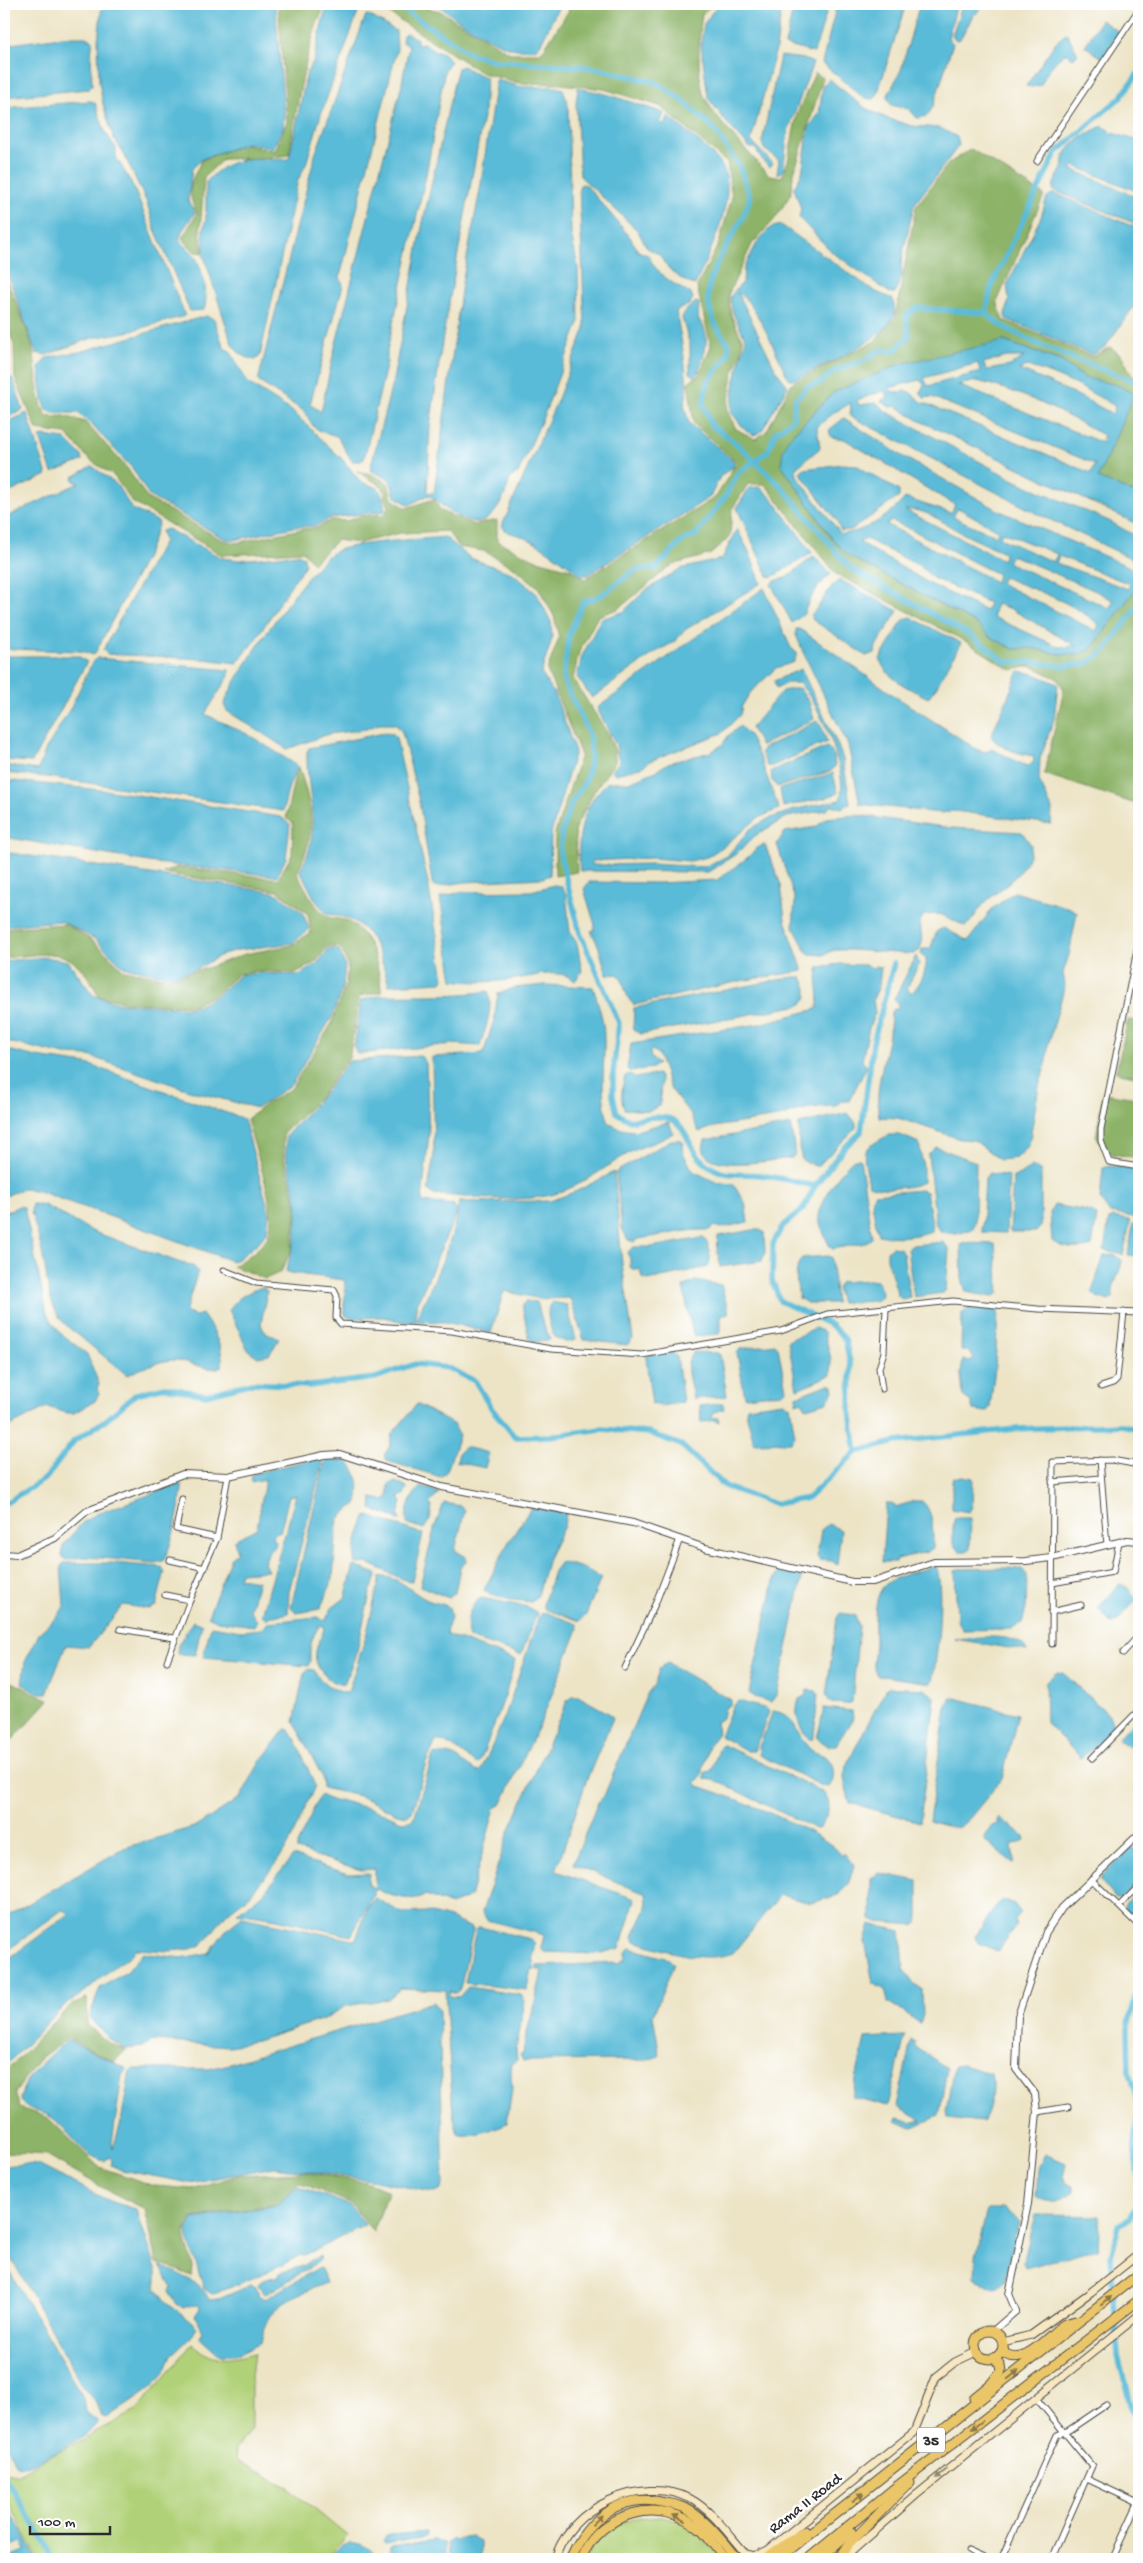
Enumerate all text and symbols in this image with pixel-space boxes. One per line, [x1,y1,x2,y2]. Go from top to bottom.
one-way arrow [1099,2296,1112,2307]
one-way arrow [1007,2369,1020,2380]
one-way arrow [971,2420,984,2431]
road number: 35 [917,2428,945,2452]
street label: Rama II Road [766,2469,848,2539]
one-way arrow [935,2469,948,2480]
one-way arrow [851,2491,864,2502]
scale bar [30,2503,110,2535]
text: 100 m [37,2514,76,2532]
one-way arrow [591,2514,603,2526]
one-way arrow [672,2514,686,2522]

